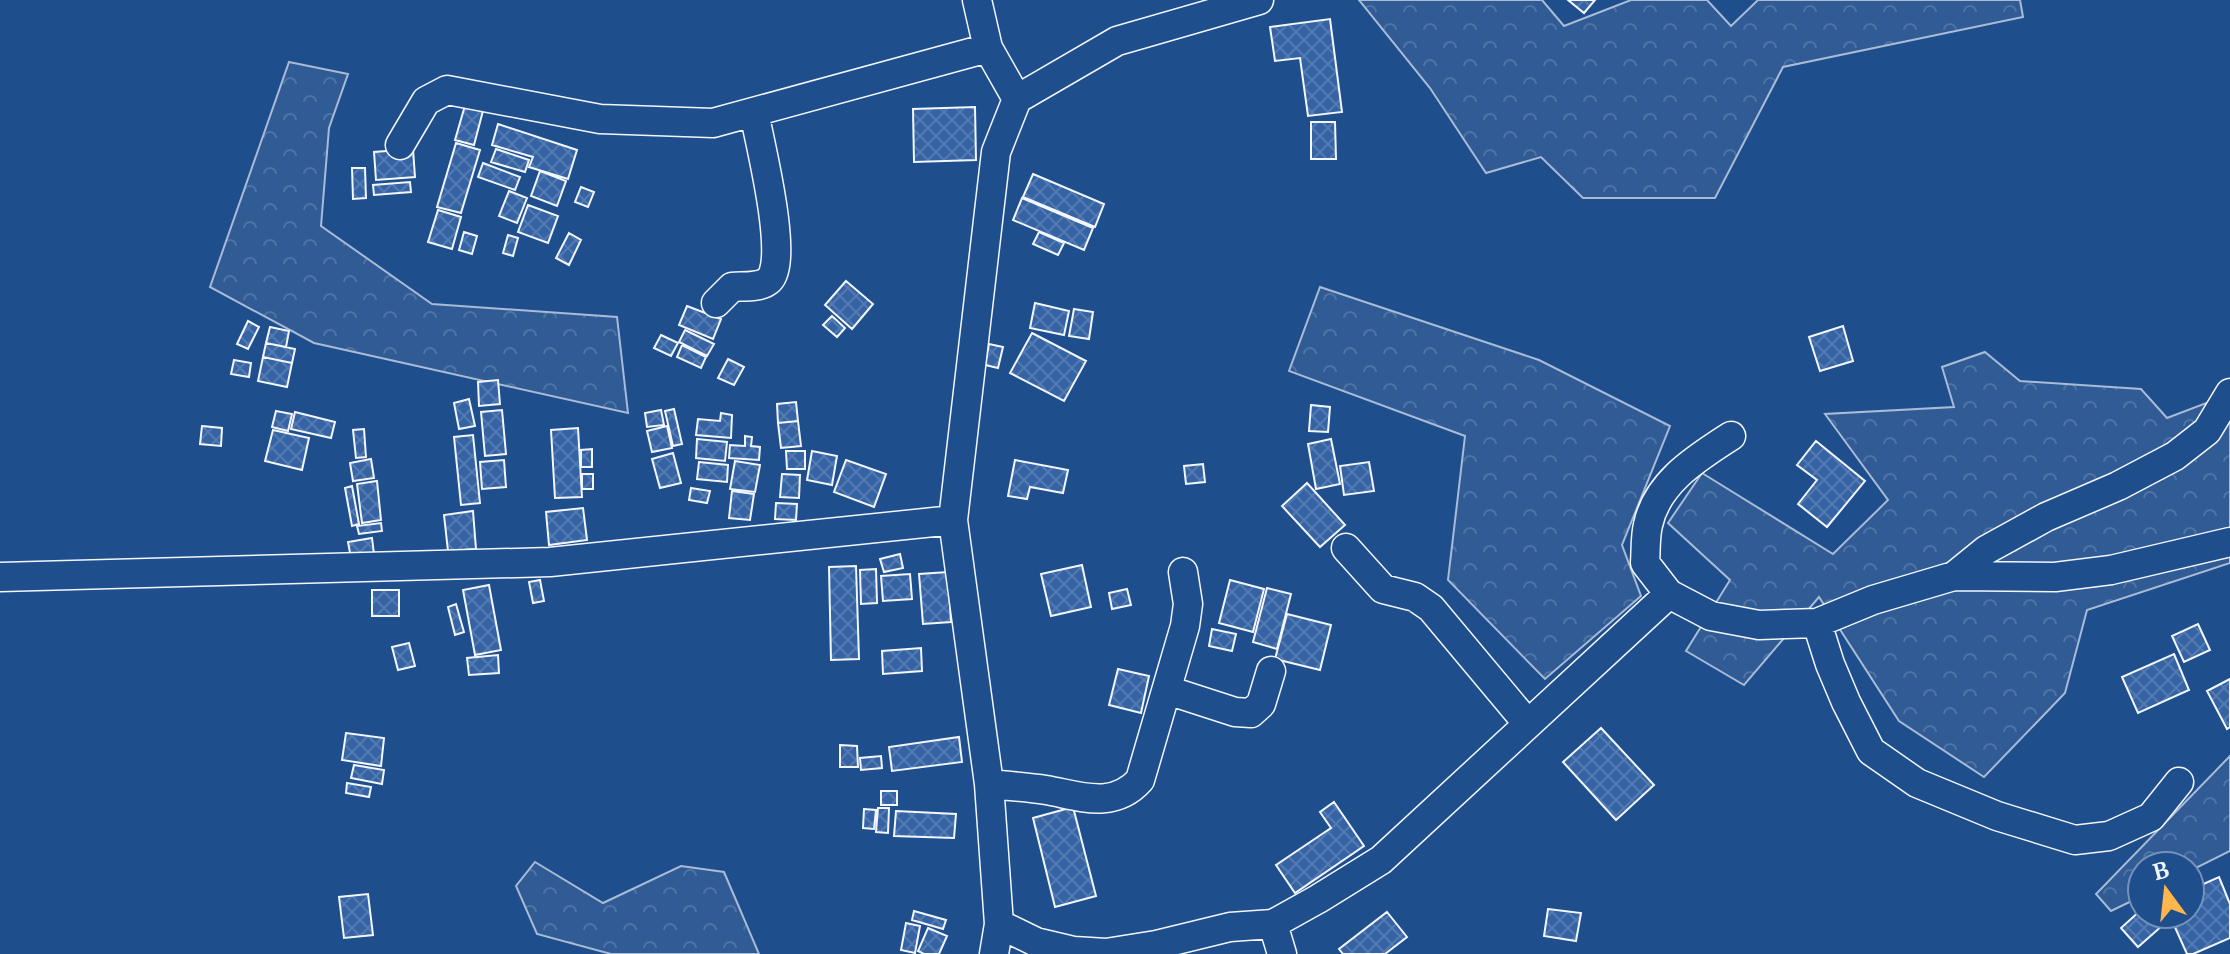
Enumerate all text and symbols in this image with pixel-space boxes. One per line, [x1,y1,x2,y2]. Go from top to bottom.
north arrow [2126,850,2206,930]
text: B [2150,855,2172,886]

